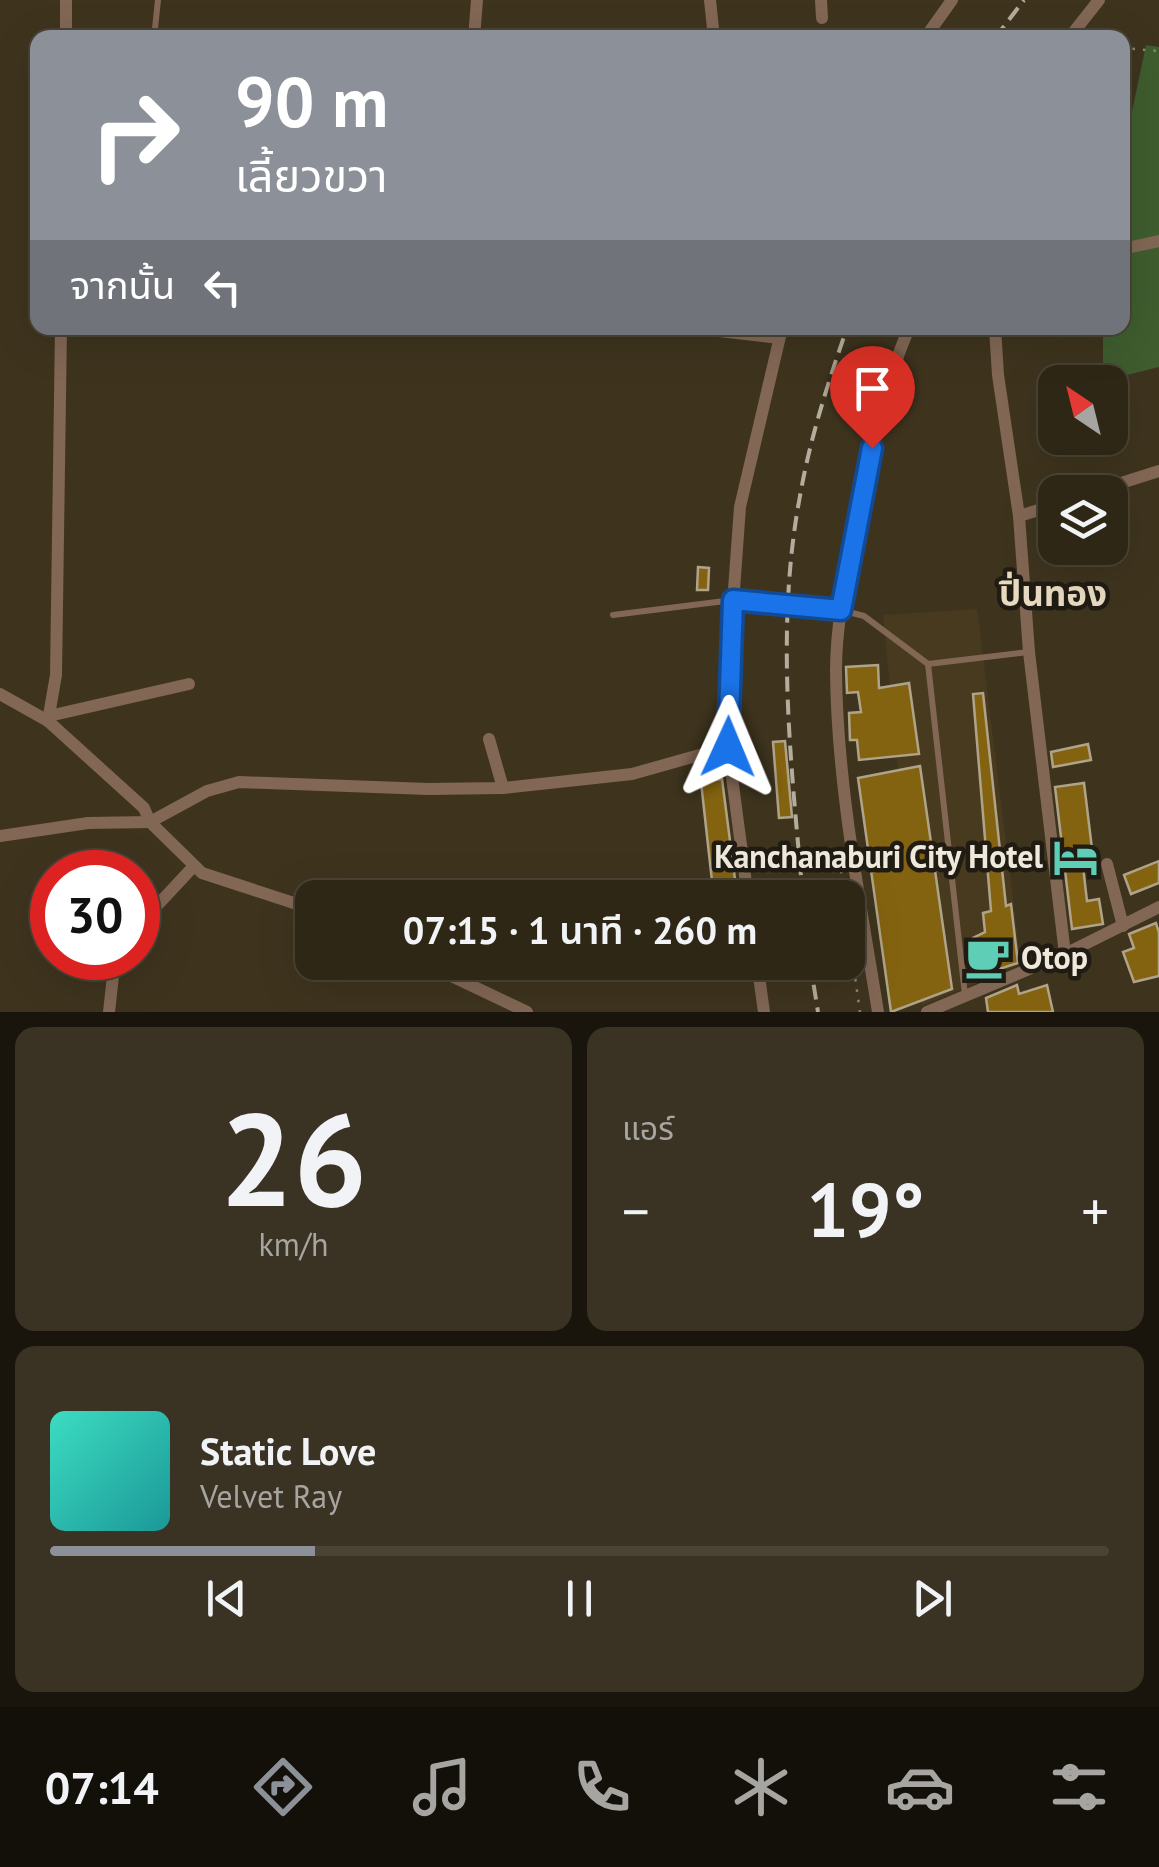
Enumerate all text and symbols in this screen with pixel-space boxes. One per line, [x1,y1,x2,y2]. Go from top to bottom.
text: 90 m [235,56,388,146]
icon: right [70,70,200,200]
text: เลี้ยวขวา [235,146,387,204]
text: จากนั้น [70,260,175,309]
icon: left [195,260,250,315]
pin [830,346,915,449]
icon: arrive [845,361,900,416]
north arrow [1038,365,1128,455]
map controls [1038,365,1128,565]
button: layers [1038,475,1128,565]
district label: ปิ่นทอง [998,570,1107,616]
position arrow [676,695,780,799]
hotel icon: Kanchanaburi City Hotel [1052,833,1100,881]
place label: Kanchanaburi City Hotel [714,835,1044,877]
speed limit sign: 30 [30,850,160,980]
text: 07:15 · 1 นาที · 260 m [403,905,757,954]
cafe icon: Otop [964,934,1012,982]
place label: Otop [1021,936,1088,978]
text: 26 [220,1074,367,1242]
text: แอร์ [622,1107,674,1149]
text: 19° [807,1161,924,1258]
text: − [622,1175,650,1246]
text: + [1081,1175,1109,1246]
text: km/h [258,1223,329,1265]
text: Static Love [200,1426,376,1475]
text: Velvet Ray [200,1475,342,1517]
icon: previous [199,1571,254,1626]
icon: pause [552,1571,607,1626]
icon: next [905,1571,960,1626]
icon: directions [248,1752,318,1822]
icon: music [407,1752,477,1822]
icon: phone [567,1752,637,1822]
icon: climate [726,1752,796,1822]
icon: car [885,1752,955,1822]
icon: filters [1044,1752,1114,1822]
text: 07:14 [45,1758,159,1816]

